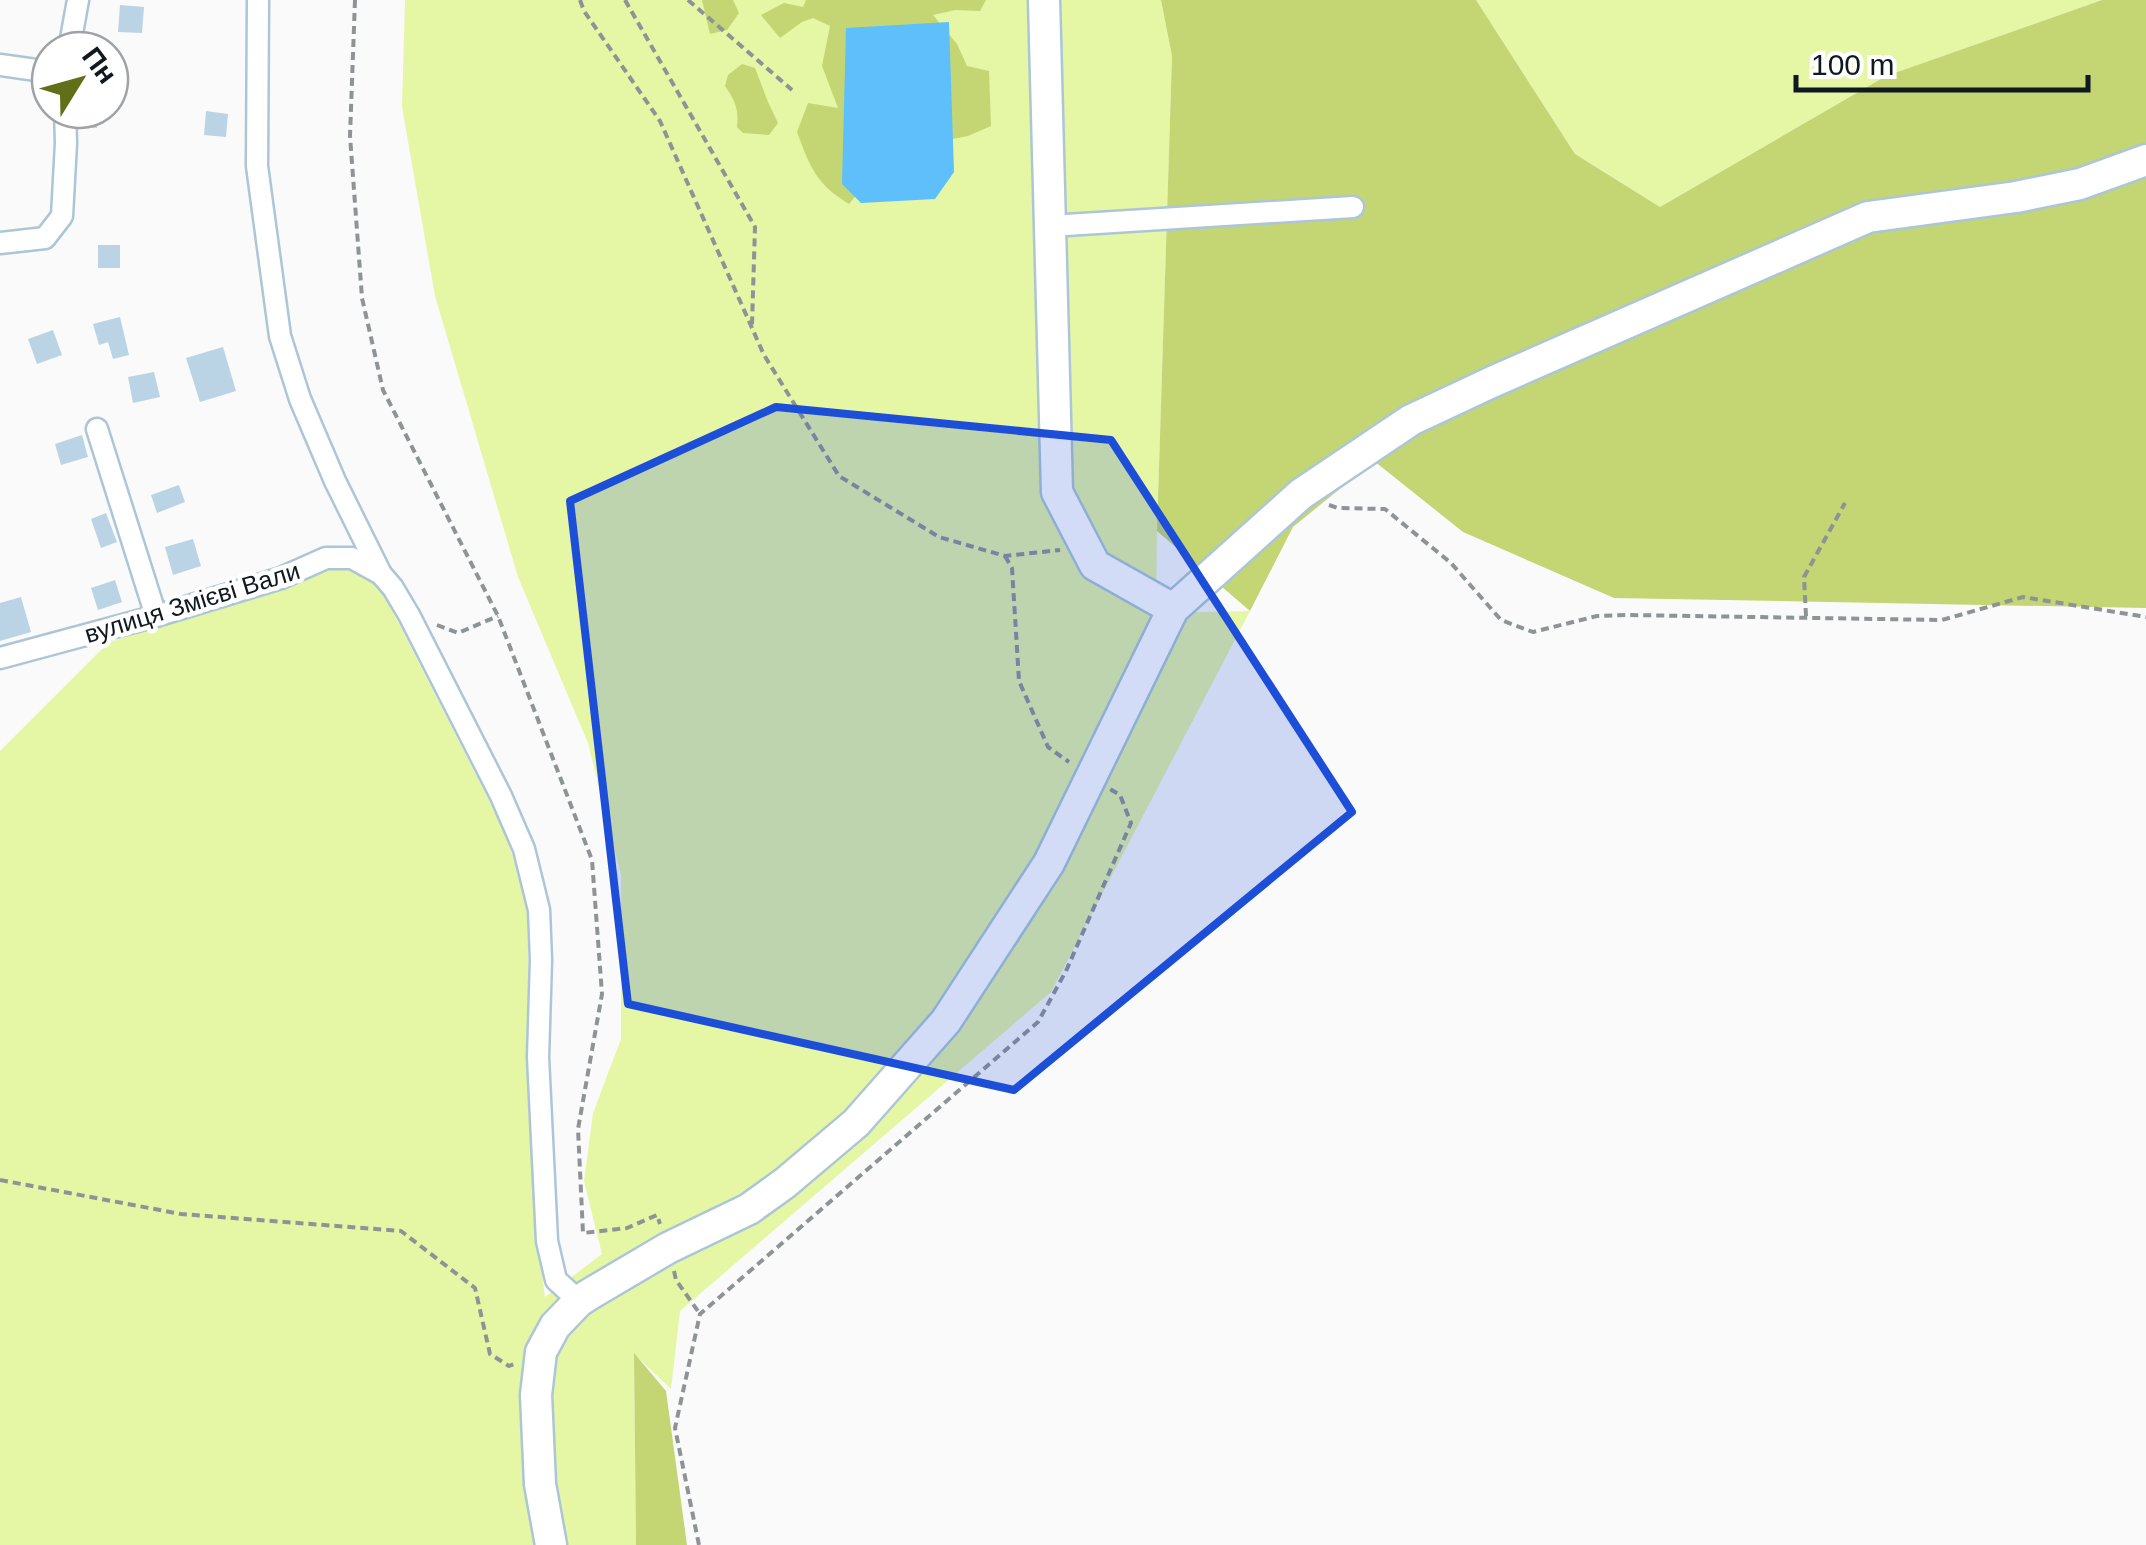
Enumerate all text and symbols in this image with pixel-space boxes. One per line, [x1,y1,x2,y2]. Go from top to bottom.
north arrow [30,30,130,130]
scale bar [1796,30,2088,92]
text: Пн [76,41,123,89]
text: 100 m [1811,48,1894,81]
street label: вулиця Змієві Вали [81,556,303,648]

